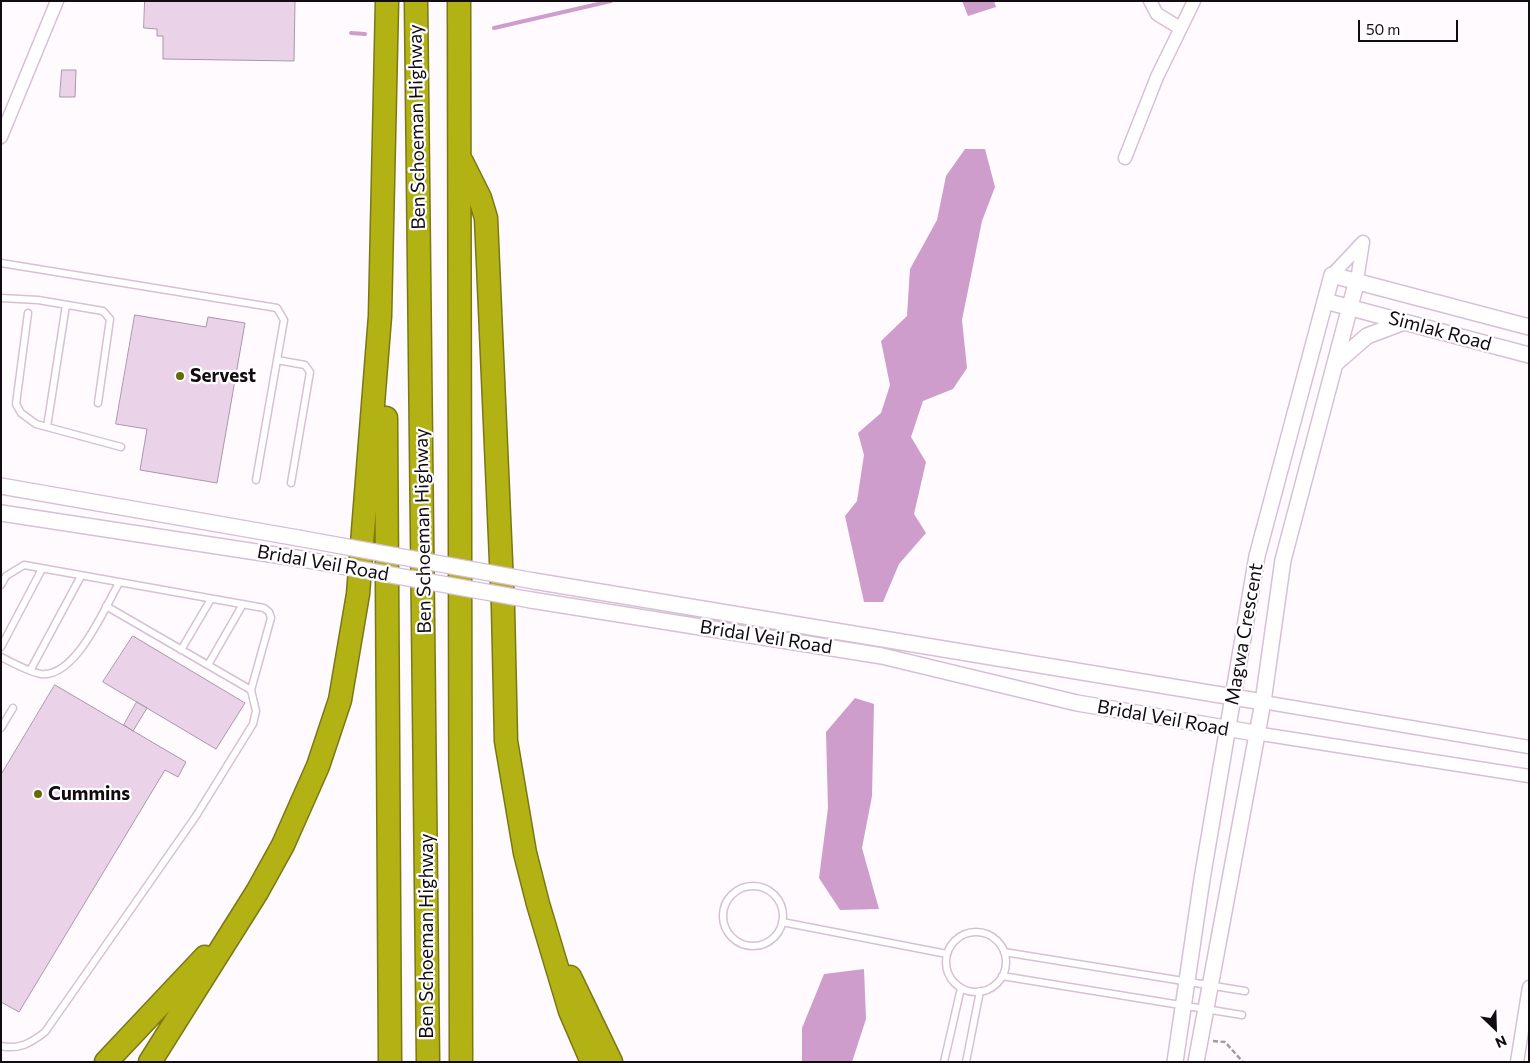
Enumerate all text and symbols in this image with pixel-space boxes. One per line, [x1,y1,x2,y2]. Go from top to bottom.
scale bar [1360,10,1460,42]
text: 50 m [1366,20,1400,38]
street label: Ben Schoeman Highway [404,24,430,230]
street label: Simlak Road [1386,306,1494,356]
place label: Servest [190,365,256,387]
marker: Servest [174,370,186,382]
street label: Ben Schoeman Highway [410,428,436,634]
street label: Bridal Veil Road [255,540,391,586]
street label: Magwa Crescent [1220,561,1268,707]
street label: Bridal Veil Road [698,615,834,659]
street label: Bridal Veil Road [1095,695,1231,741]
place label: Cummins [48,783,130,805]
marker: Cummins [32,788,44,800]
street label: Ben Schoeman Highway [416,833,438,1039]
north arrow [1470,1003,1520,1053]
text: N [1493,1032,1510,1052]

